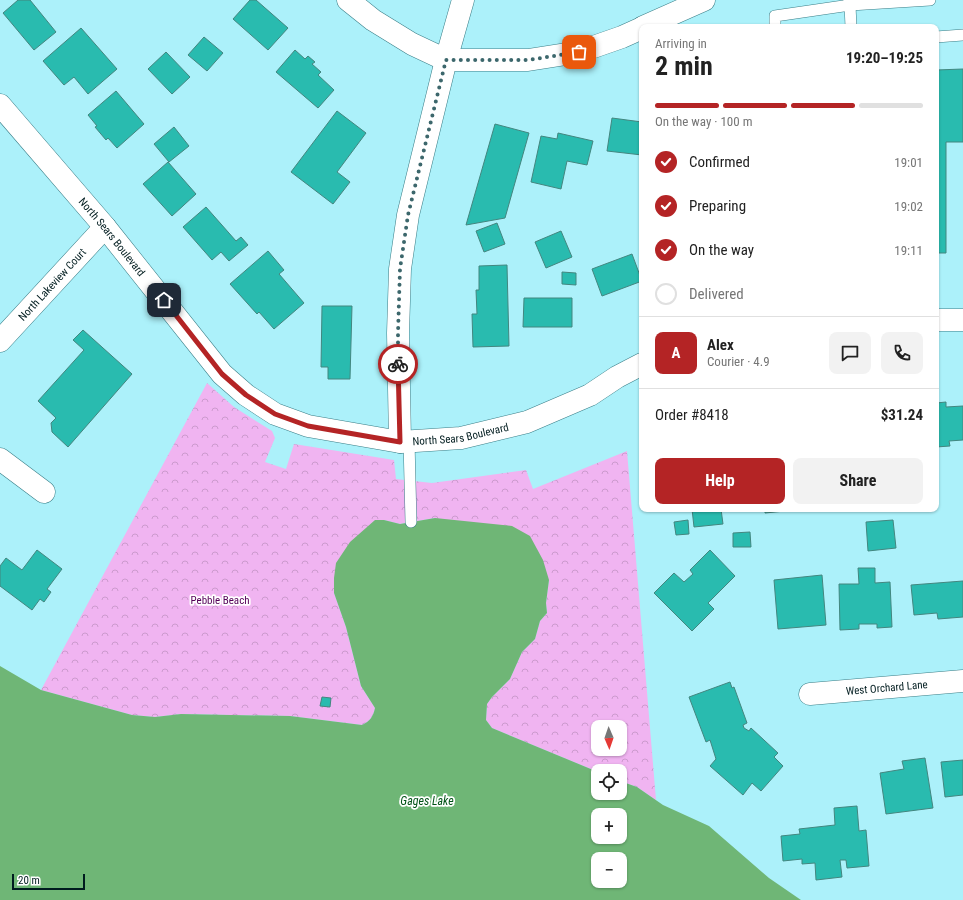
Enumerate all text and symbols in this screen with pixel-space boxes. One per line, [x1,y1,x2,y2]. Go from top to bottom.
pin [562,35,596,69]
text: Arriving in [655,36,707,51]
icon: bag [568,41,590,63]
text: 19:20–19:25 [846,49,923,67]
text: 2 min [655,51,713,81]
text: On the way · 100 m [655,114,752,129]
icon: check [655,151,677,173]
text: Confirmed [689,153,750,171]
text: 19:01 [894,155,923,170]
street label: North Sears Boulevard [76,195,147,279]
icon: check [655,195,677,217]
text: Preparing [689,197,746,215]
text: 19:02 [894,199,923,214]
icon: check [655,239,677,261]
text: On the way [689,241,754,259]
text: 19:11 [894,243,923,258]
street label: North Lakeview Court [16,246,89,324]
pin [147,283,181,317]
text: Delivered [689,285,744,303]
icon: home [153,289,175,311]
button: chat [829,332,871,374]
button: phone [881,332,923,374]
text: Alex [707,336,734,354]
courier [378,344,418,384]
text: A [672,344,680,362]
icon: bike [387,353,409,375]
text: Courier · 4.9 [707,354,770,369]
text: Order #8418 [655,406,729,424]
text: $31.24 [881,406,923,424]
street label: North Sears Boulevard [412,421,510,448]
button: Help [655,458,785,504]
button: Share [793,458,923,504]
park label: Pebble Beach [190,594,250,607]
street label: West Orchard Lane [845,678,928,698]
north arrow [591,720,627,756]
map controls [591,720,627,888]
button: locate [591,764,627,800]
water label: Gages Lake [400,794,454,808]
button: + [591,808,627,844]
button: − [591,852,627,888]
scale bar [12,872,85,891]
text: 20 m [18,874,40,887]

